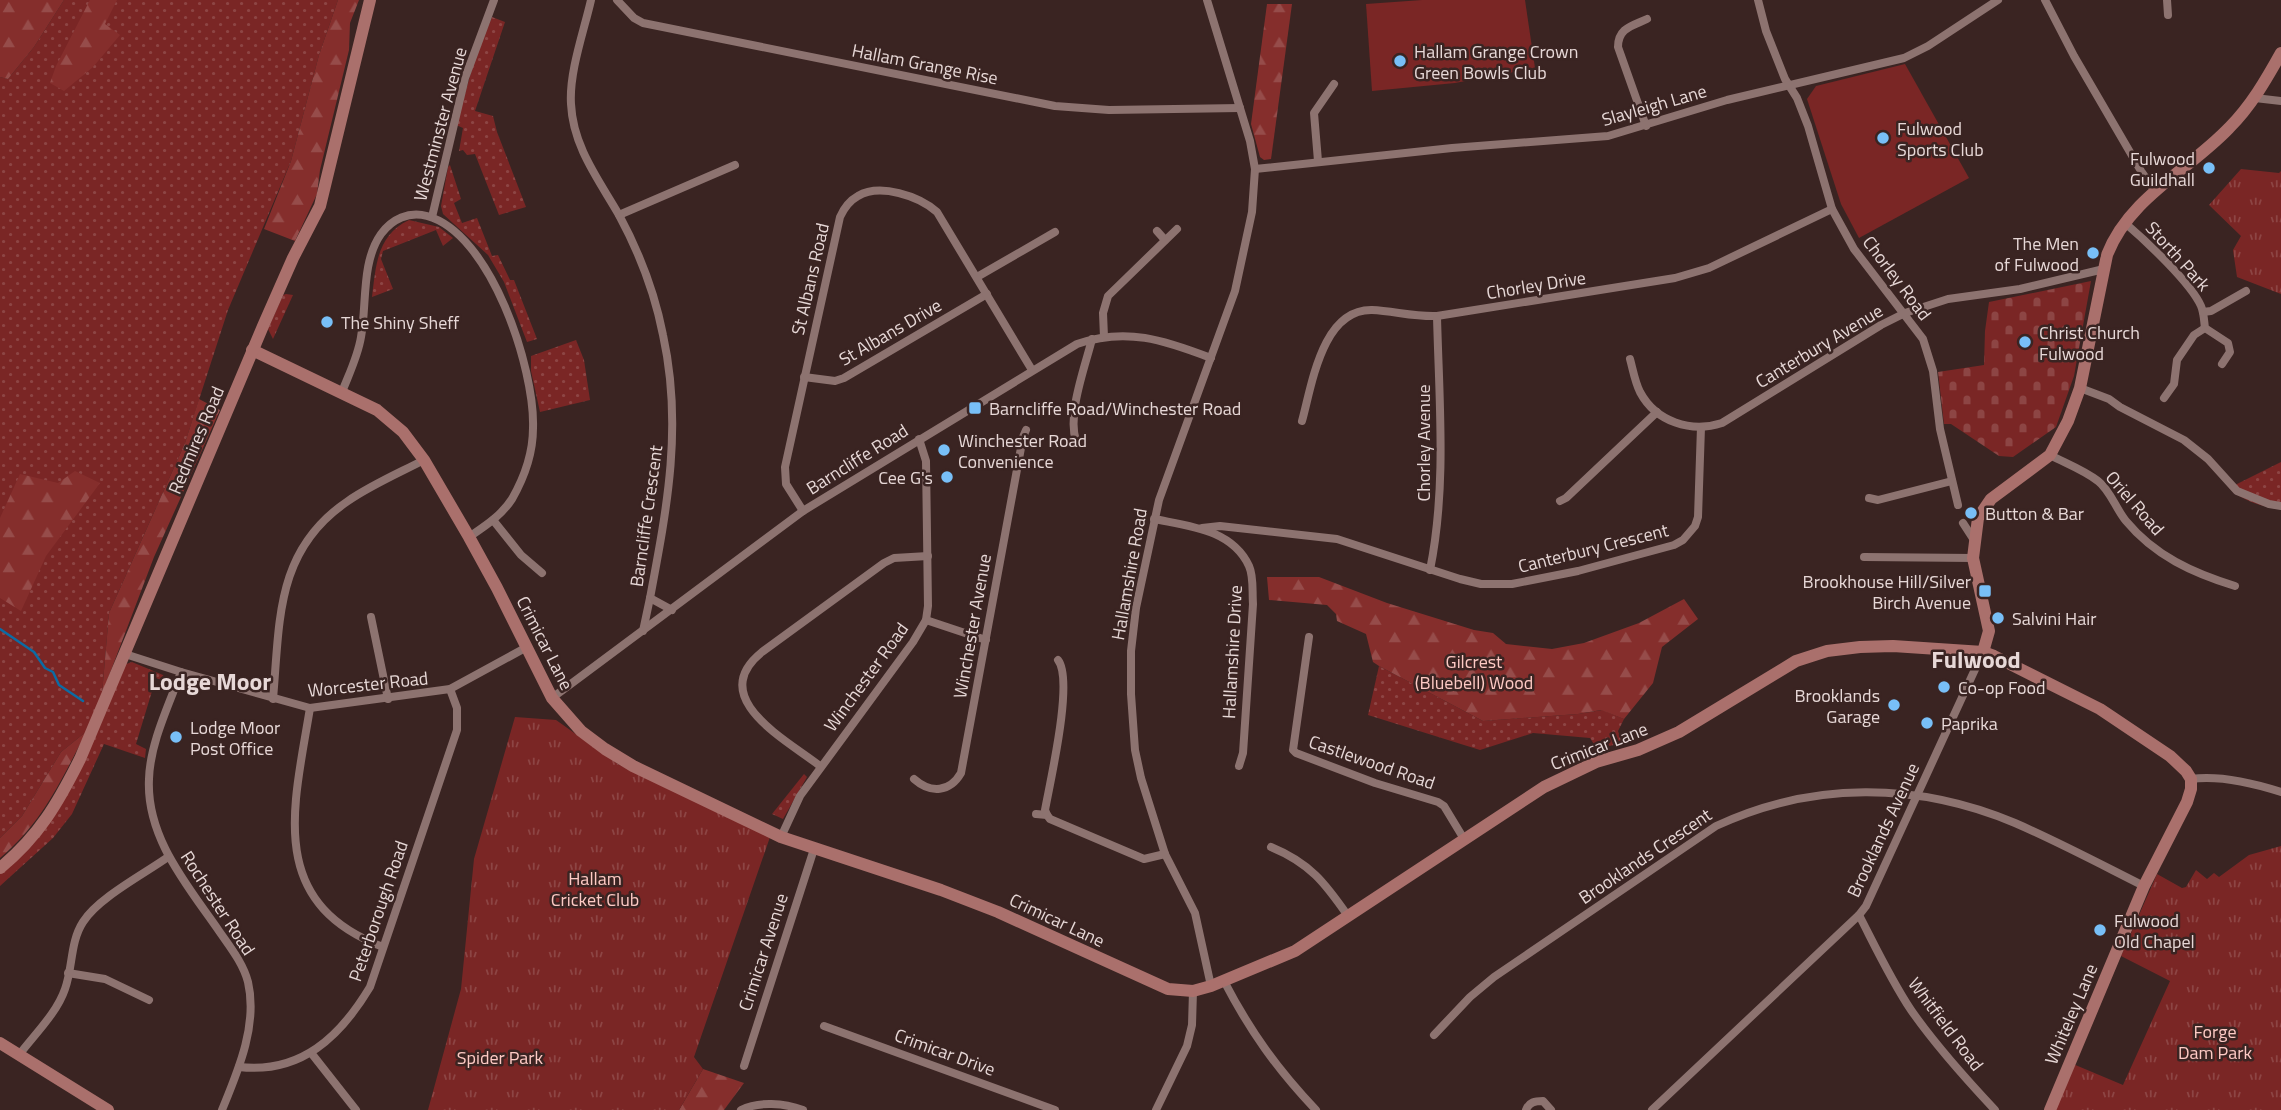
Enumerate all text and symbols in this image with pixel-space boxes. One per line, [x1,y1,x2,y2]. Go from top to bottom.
street label: Hallam Grange Rise [850,37,1000,91]
place label: Hallam Grange Crown Green Bowls Club [1414,38,1578,86]
street label: Westminster Avenue [406,44,474,204]
marker: Hallam Grange Crown Green Bowls Club [1392,53,1408,69]
street label: Slayleigh Lane [1598,77,1710,133]
place label: Fulwood Sports Club [1897,115,1984,163]
marker: Fulwood Sports Club [1875,130,1891,146]
place label: Fulwood Guildhall [2130,145,2195,193]
marker: Fulwood Guildhall [2201,160,2217,176]
street label: Storth Park [2139,215,2217,297]
street label: St Albans Road [784,220,836,338]
street label: Chorley Road [1856,230,1938,326]
place label: The Men of Fulwood [1995,230,2079,278]
marker: The Men of Fulwood [2085,245,2101,261]
street label: Chorley Drive [1484,264,1588,306]
street label: St Albans Drive [834,292,946,372]
street label: Canterbury Avenue [1750,297,1888,395]
place label: The Shiny Sheff [341,309,459,336]
marker: The Shiny Sheff [319,314,335,330]
place label: Christ Church Fulwood [2039,319,2140,367]
marker: Christ Church Fulwood [2017,334,2033,350]
street label: Redmires Road [161,382,231,498]
street label: Chorley Avenue [1410,384,1437,502]
place label: Barncliffe Road/Winchester Road [989,395,1241,422]
marker: Barncliffe Road/Winchester Road [967,400,983,416]
street label: Barncliffe Road [801,417,913,501]
place label: Winchester Road Convenience [958,427,1087,475]
marker: Winchester Road Convenience [936,442,952,458]
street label: Barncliffe Crescent [623,443,669,589]
place label: Cee G's [878,464,933,491]
street label: Oriel Road [2099,465,2171,541]
marker: Cee G's [939,469,955,485]
place label: Button & Bar [1985,500,2084,527]
marker: Button & Bar [1963,505,1979,521]
street label: Hallamshire Road [1104,506,1154,642]
street label: Canterbury Crescent [1515,516,1672,580]
street label: Winchester Avenue [946,552,998,700]
place label: Brookhouse Hill/Silver Birch Avenue [1803,568,1971,616]
marker: Brookhouse Hill/Silver Birch Avenue [1977,583,1993,599]
street label: Hallamshire Drive [1215,584,1249,720]
street label: Crimicar Lane [510,591,580,695]
place label: Salvini Hair [2012,605,2096,632]
marker: Salvini Hair [1990,610,2006,626]
street label: Winchester Road [817,617,915,737]
district label: Fulwood [1931,641,2021,677]
park label: Gilcrest (Bluebell) Wood [1415,648,1533,696]
district label: Lodge Moor [149,663,271,699]
street label: Worcester Road [306,664,430,704]
place label: Co-op Food [1958,674,2046,701]
marker: Co-op Food [1936,679,1952,695]
place label: Brooklands Garage [1795,682,1880,730]
marker: Brooklands Garage [1886,697,1902,713]
place label: Paprika [1941,710,1998,737]
place label: Lodge Moor Post Office [190,714,280,762]
street label: Crimicar Lane [1546,715,1652,777]
marker: Paprika [1919,715,1935,731]
street label: Castlewood Road [1305,728,1439,796]
marker: Lodge Moor Post Office [168,729,184,745]
street label: Brooklands Avenue [1840,758,1926,902]
street label: Brooklands Crescent [1573,801,1718,911]
street label: Peterborough Road [341,837,415,985]
street label: Rochester Road [174,845,262,961]
park label: Hallam Cricket Club [551,865,639,913]
street label: Crimicar Lane [1005,886,1109,954]
street label: Crimicar Avenue [731,890,795,1014]
place label: Fulwood Old Chapel [2114,907,2195,955]
marker: Fulwood Old Chapel [2092,922,2108,938]
street label: Whiteley Lane [2038,959,2104,1069]
street label: Whitfield Road [1902,971,1990,1077]
park label: Forge Dam Park [2178,1018,2252,1066]
street label: Crimicar Drive [891,1021,999,1083]
park label: Spider Park [457,1044,544,1071]

